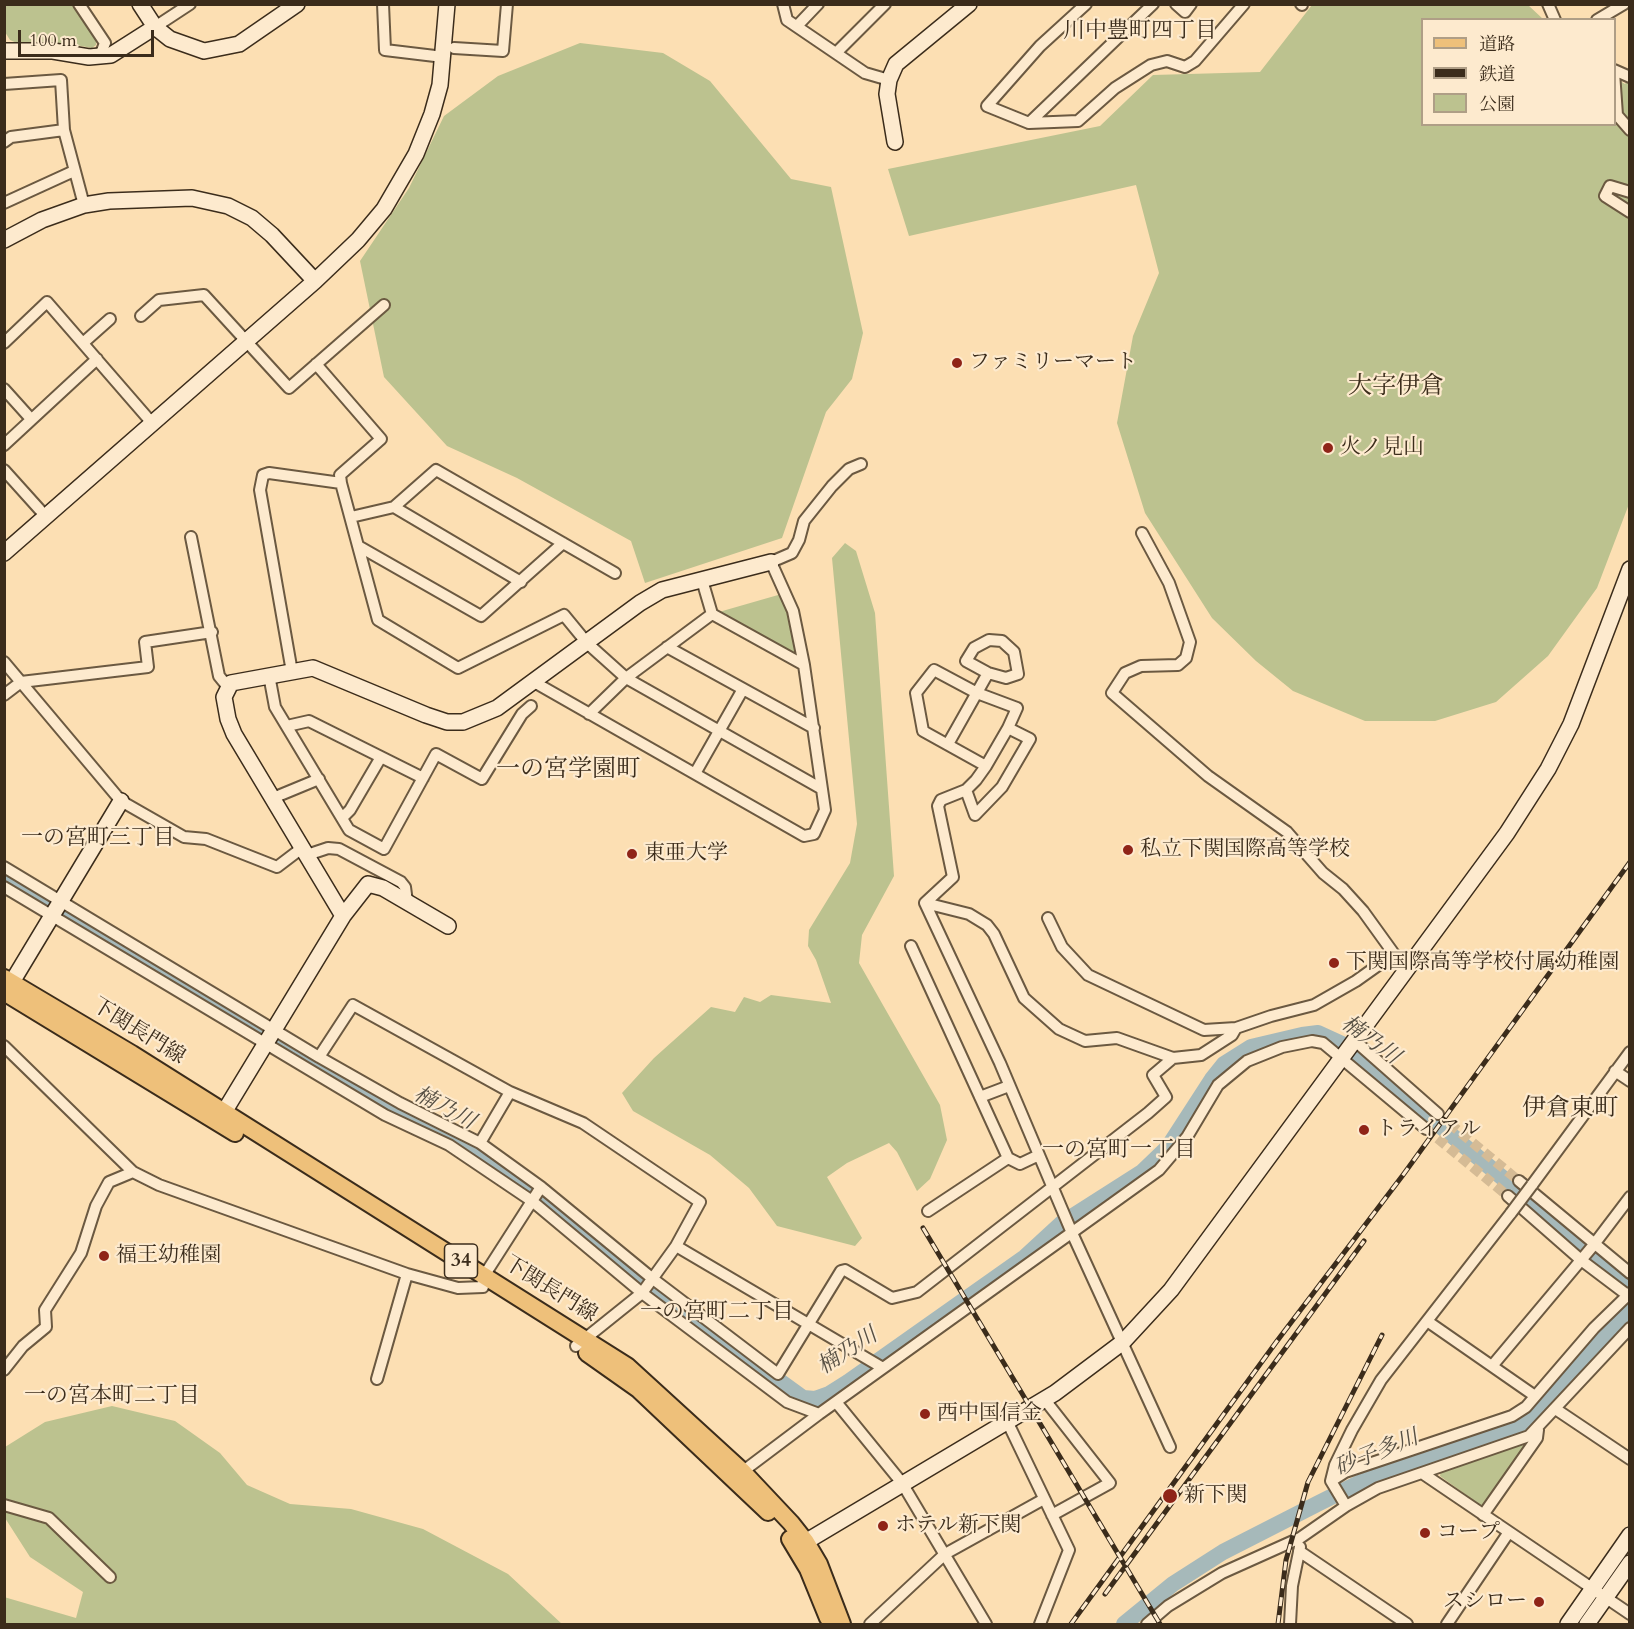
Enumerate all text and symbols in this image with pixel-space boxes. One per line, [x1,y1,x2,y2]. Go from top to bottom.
scale bar [21,18,158,56]
legend [1421,18,1616,126]
district label: 川中豊町四丁目 [1063,19,1217,45]
text: 100 m [29,28,77,53]
text: 道路 [1479,32,1515,57]
text: 鉄道 [1479,62,1515,87]
text: 公園 [1479,92,1515,117]
place label: ファミリーマート [969,350,1137,376]
marker: ファミリーマート [950,356,964,370]
district label: 大字伊倉 [1348,373,1444,401]
place label: 火ノ見山 [1340,435,1424,461]
marker: 火ノ見山 [1321,441,1335,455]
district label: 一の宮学園町 [496,756,640,784]
district label: 一の宮町三丁目 [21,826,175,852]
place label: 私立下関国際高等学校 [1140,837,1350,863]
place label: 東亜大学 [644,841,728,867]
marker: 私立下関国際高等学校 [1121,843,1135,857]
marker: 東亜大学 [625,847,639,861]
place label: 下関国際高等学校付属幼稚園 [1346,950,1619,976]
marker: 下関国際高等学校付属幼稚園 [1327,956,1341,970]
street label: 下関長門線 [87,993,189,1071]
water label: 楠乃川 [1336,1011,1404,1071]
water label: 楠乃川 [409,1082,479,1136]
district label: 伊倉東町 [1522,1095,1618,1123]
place label: トライアル [1376,1117,1481,1143]
marker: トライアル [1357,1123,1371,1137]
district label: 一の宮町一丁目 [1042,1138,1196,1164]
place label: 福王幼稚園 [116,1243,221,1269]
road number: 34 [444,1244,478,1278]
marker: 福王幼稚園 [97,1249,111,1263]
street label: 下関長門線 [499,1251,601,1329]
district label: 一の宮町二丁目 [640,1300,794,1326]
water label: 楠乃川 [813,1323,883,1381]
district label: 一の宮本町二丁目 [24,1384,200,1410]
place label: 西中国信金 [937,1401,1042,1427]
marker: 西中国信金 [918,1407,932,1421]
water label: 砂子多川 [1331,1425,1423,1483]
place label: 新下関 [1184,1483,1247,1509]
marker: 新下関 [1161,1487,1179,1505]
place label: ホテル新下関 [895,1513,1021,1539]
marker: ホテル新下関 [876,1519,890,1533]
place label: コープ [1437,1520,1500,1546]
marker: コープ [1418,1526,1432,1540]
place label: スシロー [1443,1589,1527,1615]
marker: スシロー [1532,1595,1546,1609]

